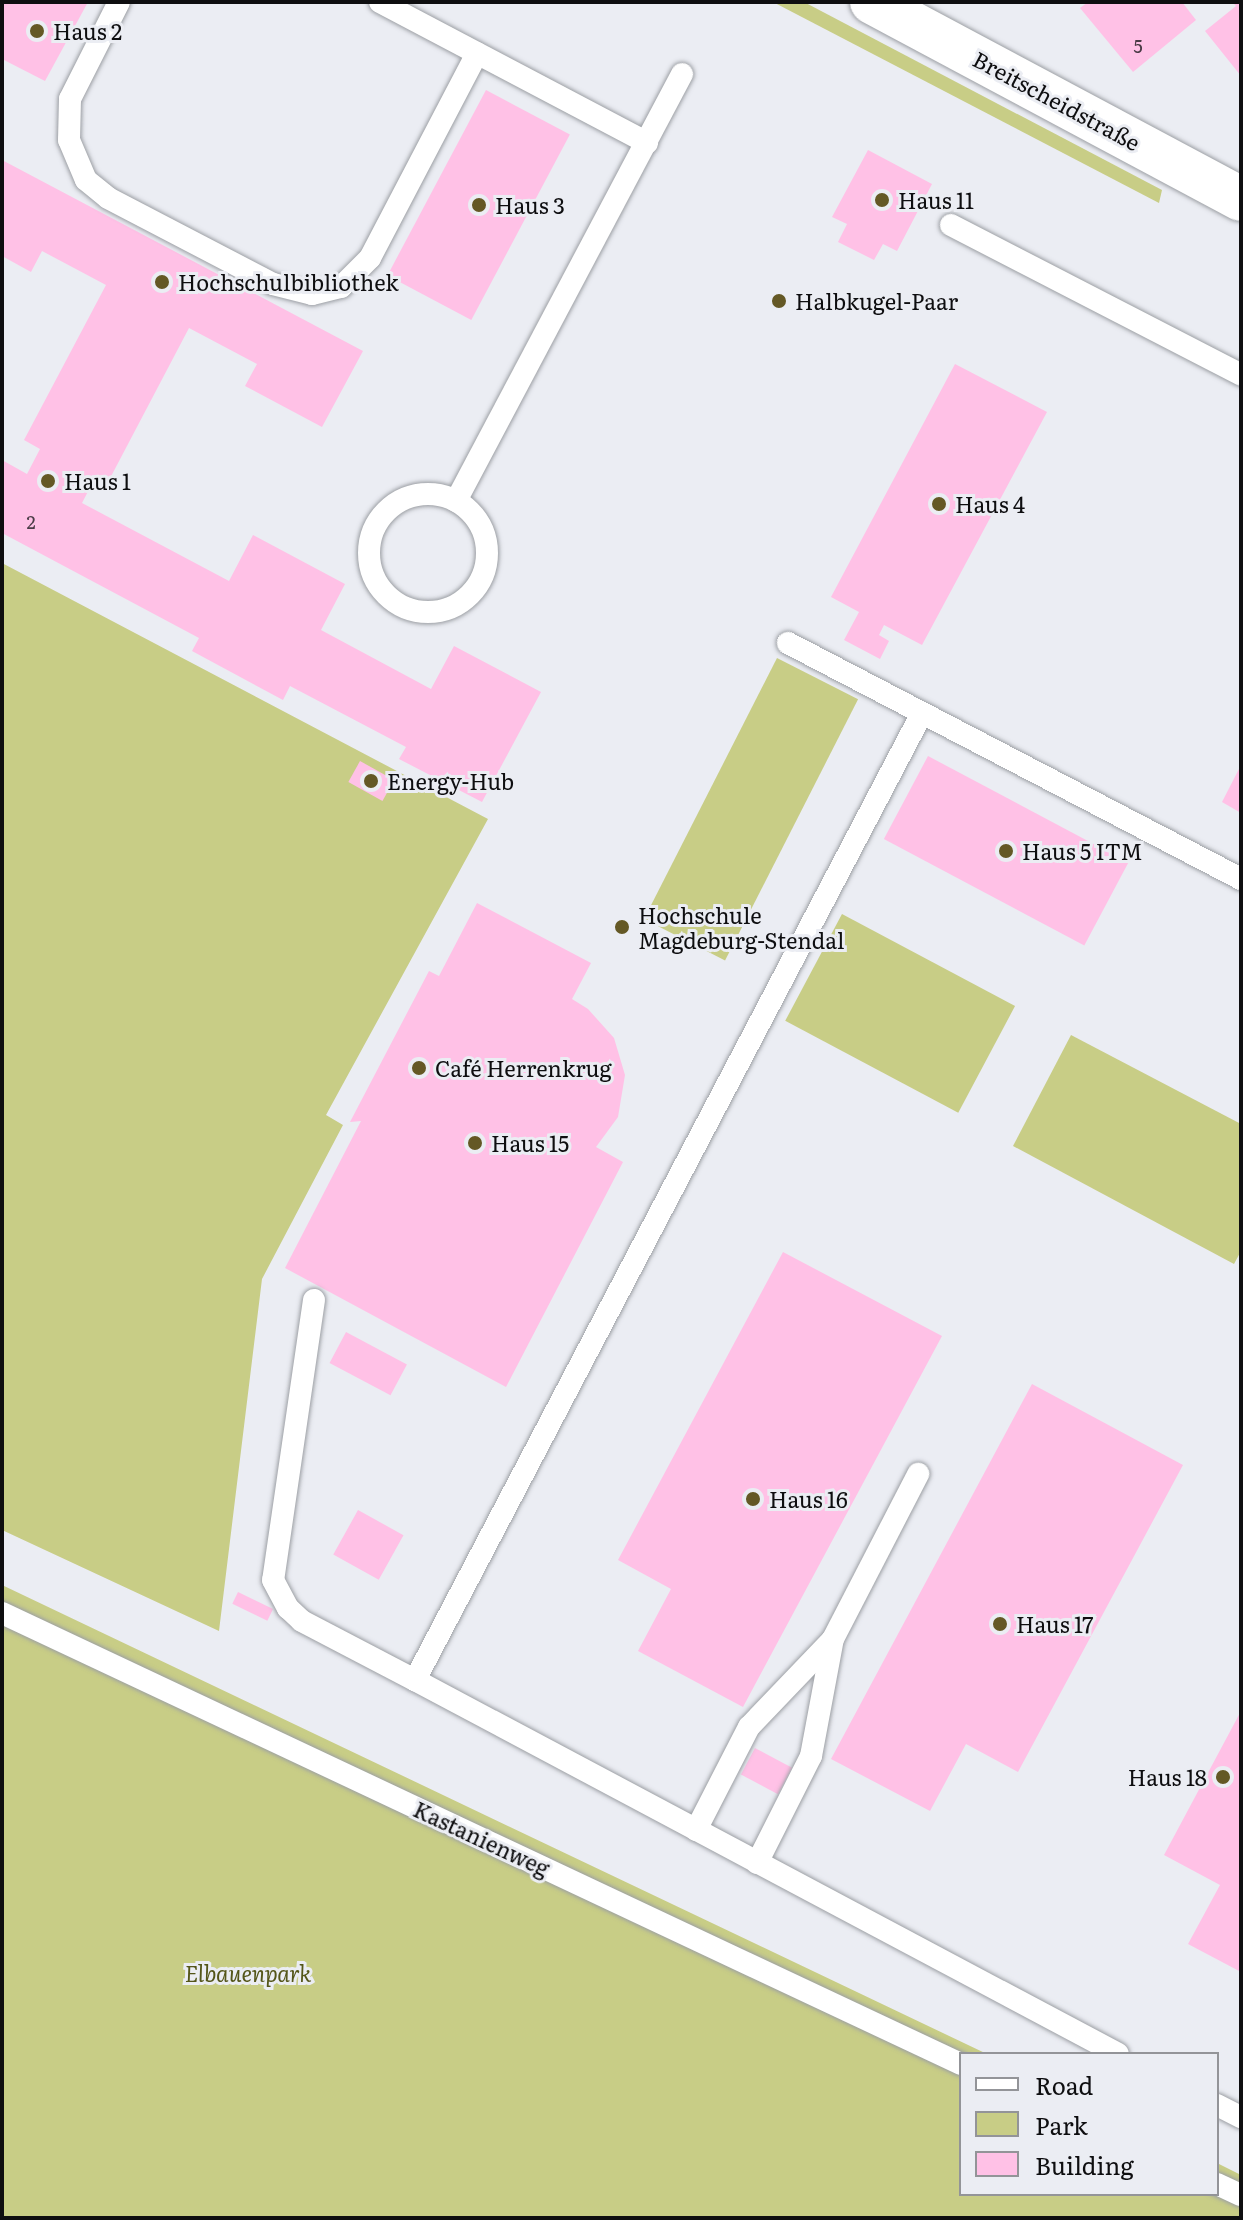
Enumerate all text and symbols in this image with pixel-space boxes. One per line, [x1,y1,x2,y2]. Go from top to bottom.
place label: Haus 2 [53,18,122,44]
marker: Haus 2 [28,22,46,40]
house number: 5 [1133,35,1143,57]
street label: Breitscheidstraße [969,45,1145,155]
place label: Haus 11 [898,187,974,213]
marker: Haus 11 [873,191,891,209]
place label: Haus 3 [495,192,565,218]
marker: Haus 3 [470,196,488,214]
place label: Hochschulbibliothek [178,269,399,295]
marker: Hochschulbibliothek [153,273,171,291]
place label: Halbkugel-Paar [795,288,958,314]
marker: Halbkugel-Paar [770,292,788,310]
place label: Haus 1 [64,468,131,494]
marker: Haus 1 [39,472,57,490]
place label: Haus 4 [955,491,1025,517]
marker: Haus 4 [930,495,948,513]
house number: 2 [26,511,36,533]
place label: Energy-Hub [387,768,514,794]
marker: Energy-Hub [362,772,380,790]
place label: Haus 5 ITM [1022,838,1143,864]
marker: Haus 5 ITM [997,842,1015,860]
place label: Hochschule Magdeburg-Stendal [638,901,844,952]
marker: Hochschule Magdeburg-Stendal [613,918,631,936]
place label: Café Herrenkrug [435,1055,612,1081]
marker: Café Herrenkrug [410,1059,428,1077]
place label: Haus 15 [491,1130,569,1156]
marker: Haus 15 [466,1134,484,1152]
place label: Haus 16 [769,1486,848,1512]
marker: Haus 16 [744,1490,762,1508]
place label: Haus 17 [1016,1611,1094,1637]
marker: Haus 17 [991,1615,1009,1633]
place label: Haus 18 [1128,1764,1207,1790]
marker: Haus 18 [1214,1768,1232,1786]
street label: Kastanienweg [410,1795,554,1881]
park label: Elbauenpark [185,1960,311,1986]
legend [959,2052,1219,2196]
text: Road [1035,2067,1093,2102]
text: Park [1035,2107,1088,2142]
text: Building [1035,2147,1134,2182]

